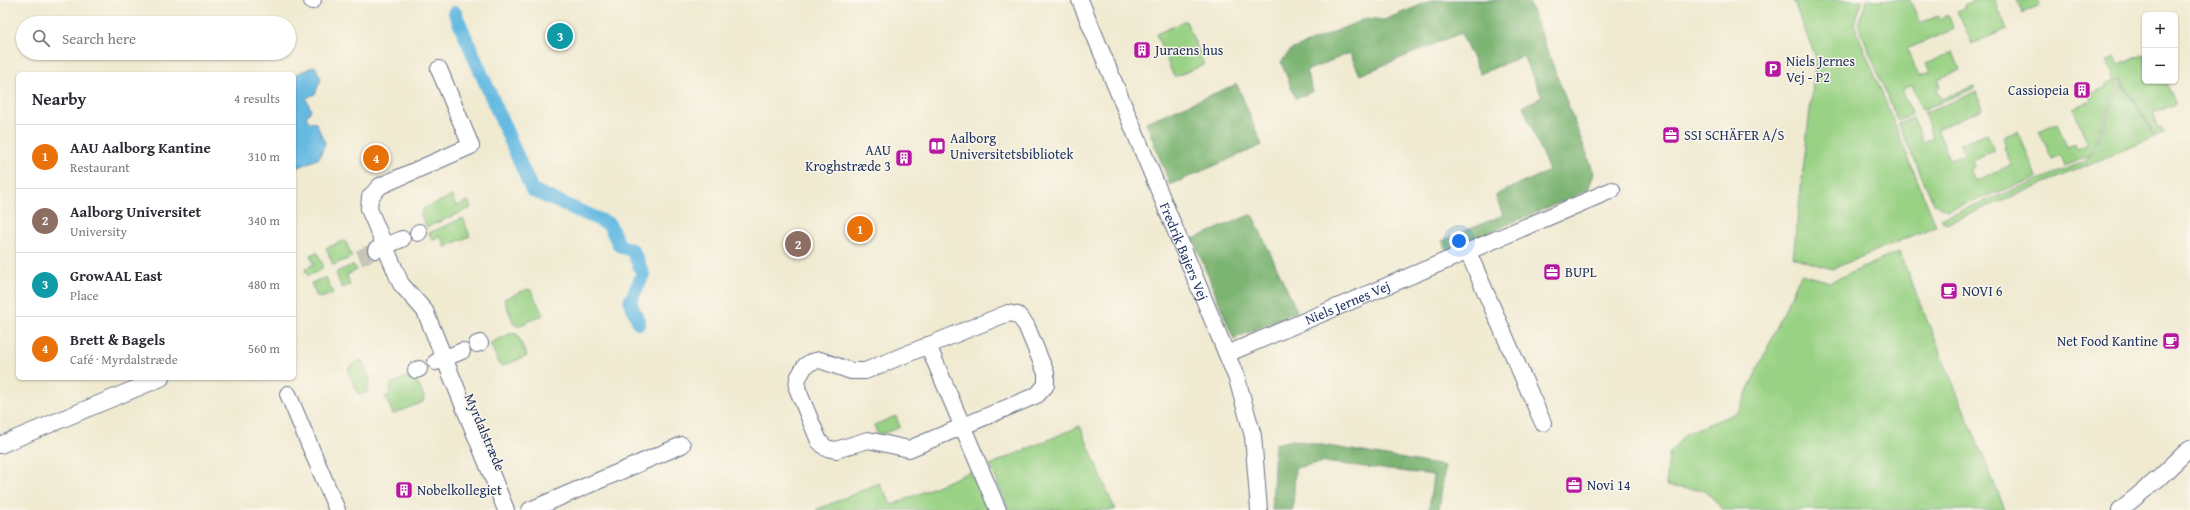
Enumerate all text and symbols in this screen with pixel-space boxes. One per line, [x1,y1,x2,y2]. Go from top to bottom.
map controls [2142,12,2178,84]
button: + [2142,12,2178,48]
search box [16,16,296,60]
pin: 3 [547,21,573,51]
icon: search [30,27,52,49]
text: Search here [62,28,136,49]
building icon: Juraens hus [1132,40,1152,60]
place label: Juraens hus [1153,40,1223,60]
button: − [2142,48,2178,84]
place label: Niels Jernes Vej - P2 [1786,51,1855,87]
parking icon: Niels Jernes Vej - P2 [1763,59,1783,79]
place label: Cassiopeia [2008,80,2069,100]
building icon: Cassiopeia [2072,80,2092,100]
text: Nearby [32,86,86,111]
text: 4 results [234,89,280,108]
office icon: SSI SCHÄFER A/S [1661,125,1681,145]
place label: SSI SCHÄFER A/S [1684,125,1784,145]
place label: Aalborg Universitetsbibliotek [950,128,1074,164]
library icon: Aalborg Universitetsbibliotek [927,136,947,156]
text: AAU Aalborg Kantine [70,137,211,158]
place label: AAU Kroghstræde 3 [805,140,891,176]
pin: 4 [363,143,389,173]
text: 1 [42,147,48,166]
text: 310 m [248,147,280,166]
building icon: AAU Kroghstræde 3 [894,148,914,168]
text: Restaurant [70,158,130,177]
street label: Fredrik Bajers Vej [1155,199,1213,303]
text: Aalborg Universitet [70,201,201,222]
text: 2 [42,211,48,230]
text: 340 m [248,211,280,230]
pin: 1 [847,214,873,244]
text: University [70,222,127,241]
pin: 2 [785,229,811,259]
your location [1449,231,1469,251]
office icon: BUPL [1542,262,1562,282]
place label: BUPL [1565,262,1597,282]
text: GrowAAL East [70,265,162,286]
text: 3 [42,275,48,294]
text: 480 m [248,275,280,294]
street label: Niels Jernes Vej [1302,276,1393,330]
cafe icon: NOVI 6 [1939,281,1959,301]
place label: NOVI 6 [1962,281,2003,301]
text: Place [70,286,99,305]
text: Brett & Bagels [70,329,165,350]
place label: Net Food Kantine [2057,331,2158,351]
cafe icon: Net Food Kantine [2161,331,2181,351]
text: 4 [42,339,48,358]
text: 560 m [248,339,280,358]
text: Café · Myrdalstræde [70,350,178,369]
street label: Myrdalstræde [460,390,510,474]
office icon: Novi 14 [1564,475,1584,495]
place label: Novi 14 [1587,475,1631,495]
building icon: Nobelkollegiet [394,480,414,500]
place label: Nobelkollegiet [417,480,502,500]

